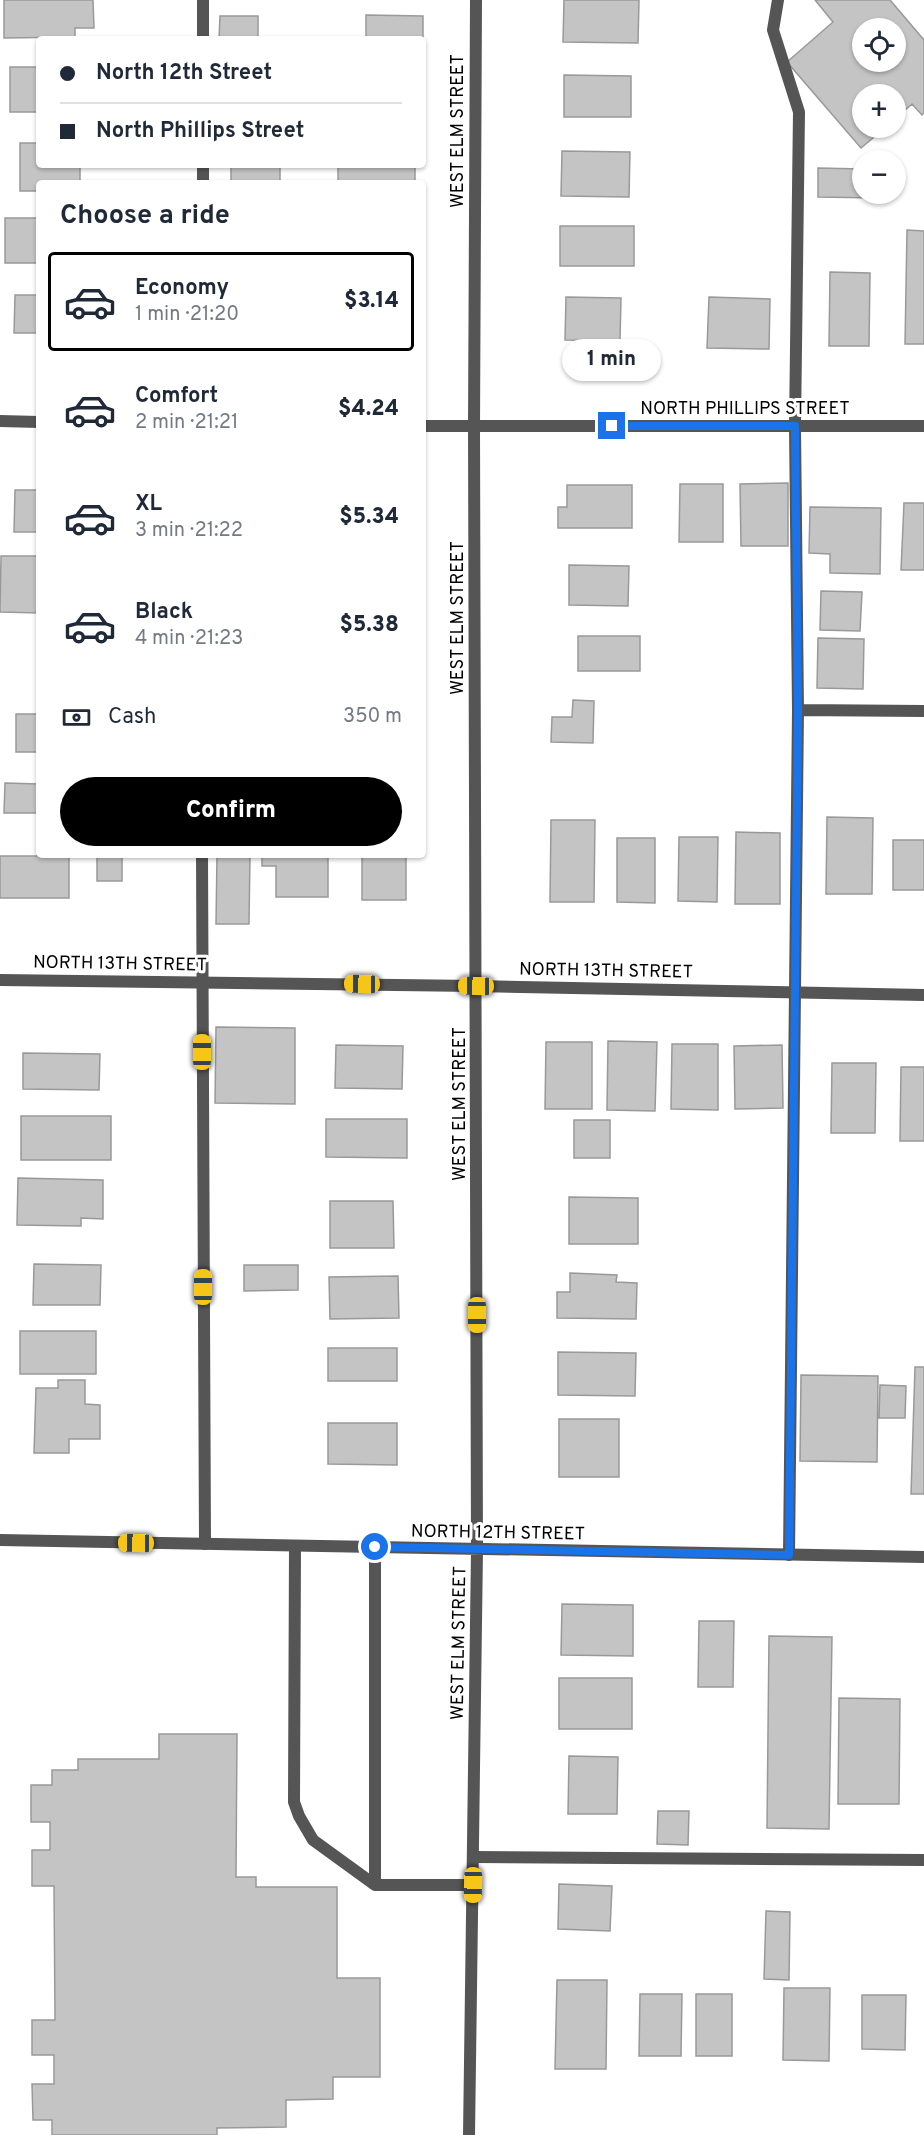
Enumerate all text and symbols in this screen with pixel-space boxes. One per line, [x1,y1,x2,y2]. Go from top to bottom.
map controls [852,18,906,204]
button: locate [852,18,906,72]
street label: WEST ELM STREET [447,54,470,208]
text: North 12th Street [96,60,272,87]
button: + [852,84,906,138]
text: North Phillips Street [96,118,304,145]
button: − [852,150,906,204]
text: Choose a ride [60,199,230,233]
icon: car [63,275,117,329]
text: Economy [135,275,229,302]
text: $3.14 [344,288,399,315]
text: 1 min · 21:20 [135,302,239,328]
callout: 1 min [562,339,662,381]
text: 1 min [587,347,636,373]
icon: car [63,383,117,437]
text: Comfort [135,383,218,410]
text: $4.24 [338,396,399,423]
street label: NORTH PHILLIPS STREET [640,398,850,421]
text: 2 min · 21:21 [135,410,239,436]
route end [598,412,625,439]
icon: car [63,491,117,545]
text: XL [135,491,162,518]
text: $5.34 [339,504,399,531]
text: 3 min · 21:22 [135,518,243,544]
street label: WEST ELM STREET [447,541,470,695]
icon: car [63,599,117,653]
text: Black [135,599,193,626]
text: $5.38 [340,612,399,639]
text: 4 min · 21:23 [135,626,243,652]
icon: cash [60,701,93,734]
text: Cash [108,704,157,731]
text: 350 m [343,704,402,730]
button: Confirm [60,777,402,846]
street label: NORTH 13TH STREET [33,951,207,978]
street label: NORTH 13TH STREET [519,958,693,985]
car [344,975,380,993]
car [458,977,494,995]
street label: WEST ELM STREET [449,1027,472,1181]
car [193,1034,211,1070]
car [194,1269,212,1305]
car [468,1297,486,1333]
street label: NORTH 12TH STREET [411,1520,585,1547]
route start [361,1533,388,1560]
car [118,1534,154,1552]
street label: WEST ELM STREET [447,1566,472,1720]
car [464,1867,482,1903]

